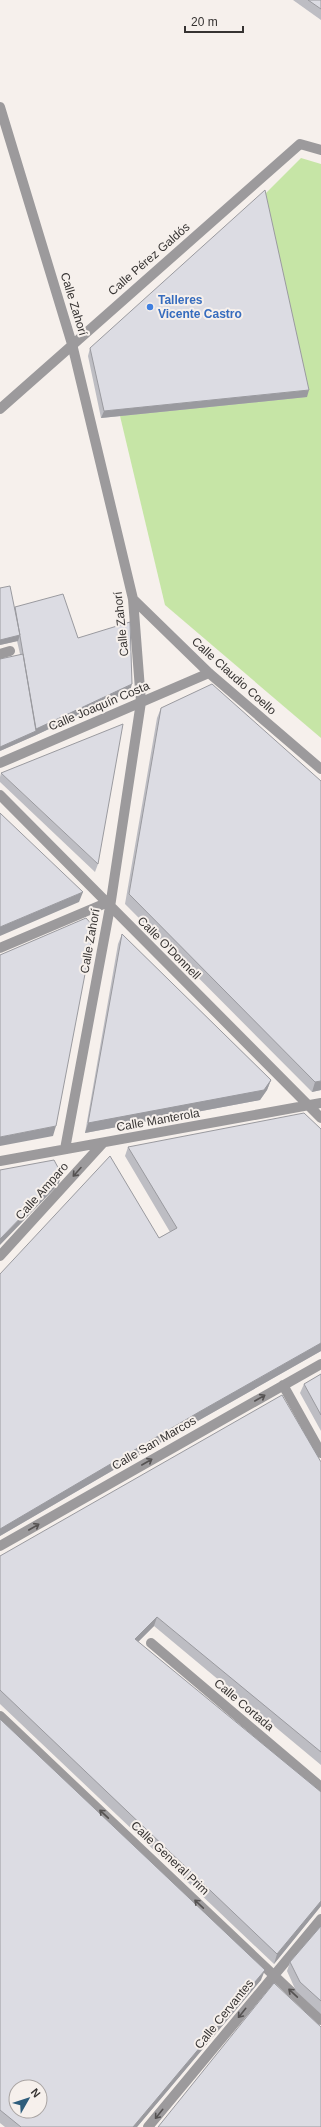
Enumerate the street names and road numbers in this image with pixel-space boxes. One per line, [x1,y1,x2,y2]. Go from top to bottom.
street label: Calle Pérez Galdós [105,220,193,298]
street label: Calle Zahorí [58,271,90,338]
street label: Calle Zahorí [111,590,131,657]
street label: Calle Claudio Coello [189,634,279,718]
street label: Calle Joaquín Costa [47,678,152,734]
street label: Calle Zahorí [77,907,103,974]
street label: Calle O'Donnell [135,914,203,982]
street label: Calle Manterola [115,1106,201,1134]
street label: Calle Amparo [13,1159,72,1222]
street label: Calle San Marcos [109,1413,199,1473]
street label: Calle Cortada [211,1676,277,1734]
street label: Calle General Prim [128,1818,212,1898]
street label: Calle Cervantes [192,1976,256,2052]

